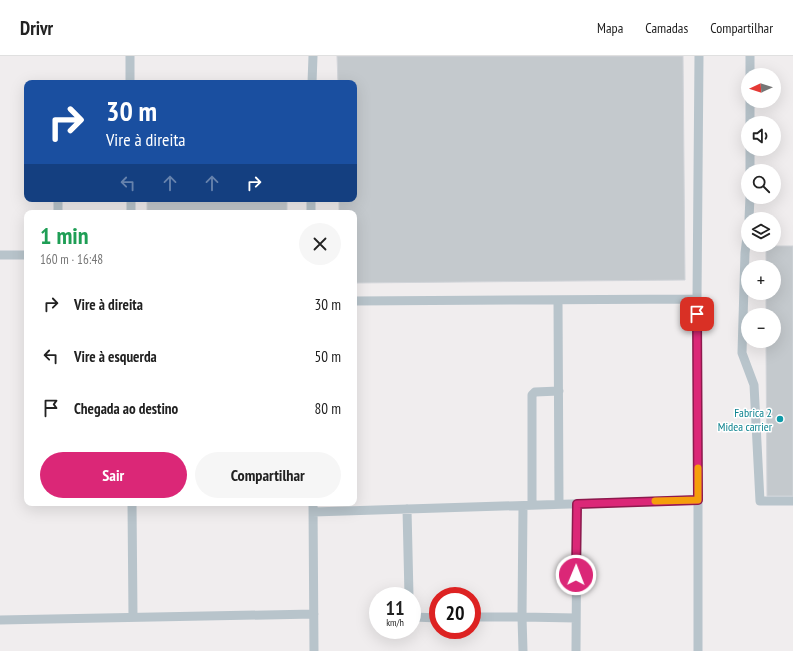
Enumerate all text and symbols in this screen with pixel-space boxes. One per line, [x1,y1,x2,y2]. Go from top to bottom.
text: Drivr [20,16,53,40]
text: Mapa [597,19,623,37]
text: Camadas [645,19,688,37]
text: Compartilhar [710,19,773,37]
north arrow [741,68,781,108]
map controls [741,68,781,348]
text: 30 m [106,92,157,129]
icon: right [40,96,92,148]
button: sound [741,116,781,156]
text: Vire à direita [106,128,186,151]
button: search [741,164,781,204]
icon: left [117,172,139,194]
icon: ahead [159,172,181,194]
icon: ahead [201,172,223,194]
icon: right [243,172,265,194]
button: layers [741,212,781,252]
text: 1 min [40,220,88,251]
button: close [299,223,341,265]
text: 160 m · 16:48 [40,251,103,268]
button: + [741,260,781,300]
icon: right [40,293,62,315]
text: Vire à direita [74,295,143,314]
text: 30 m [315,295,341,314]
pin [680,297,714,331]
icon: arrive [686,303,708,325]
button: − [741,308,781,348]
icon: left [40,345,62,367]
text: Vire à esquerda [74,347,157,366]
text: 50 m [315,347,341,366]
icon: arrive [40,397,62,419]
text: Chegada ao destino [74,399,178,418]
text: 80 m [315,399,341,418]
place label: Fabrica 2 Midea carrier [718,405,773,434]
marker: Fabrica 2 Midea carrier [775,414,785,424]
button: Sair [40,452,187,498]
button: Compartilhar [195,452,341,498]
position arrow [555,554,597,596]
speed limit sign: 20 [429,587,481,639]
text: 11 [385,595,405,621]
text: km/h [386,616,404,629]

